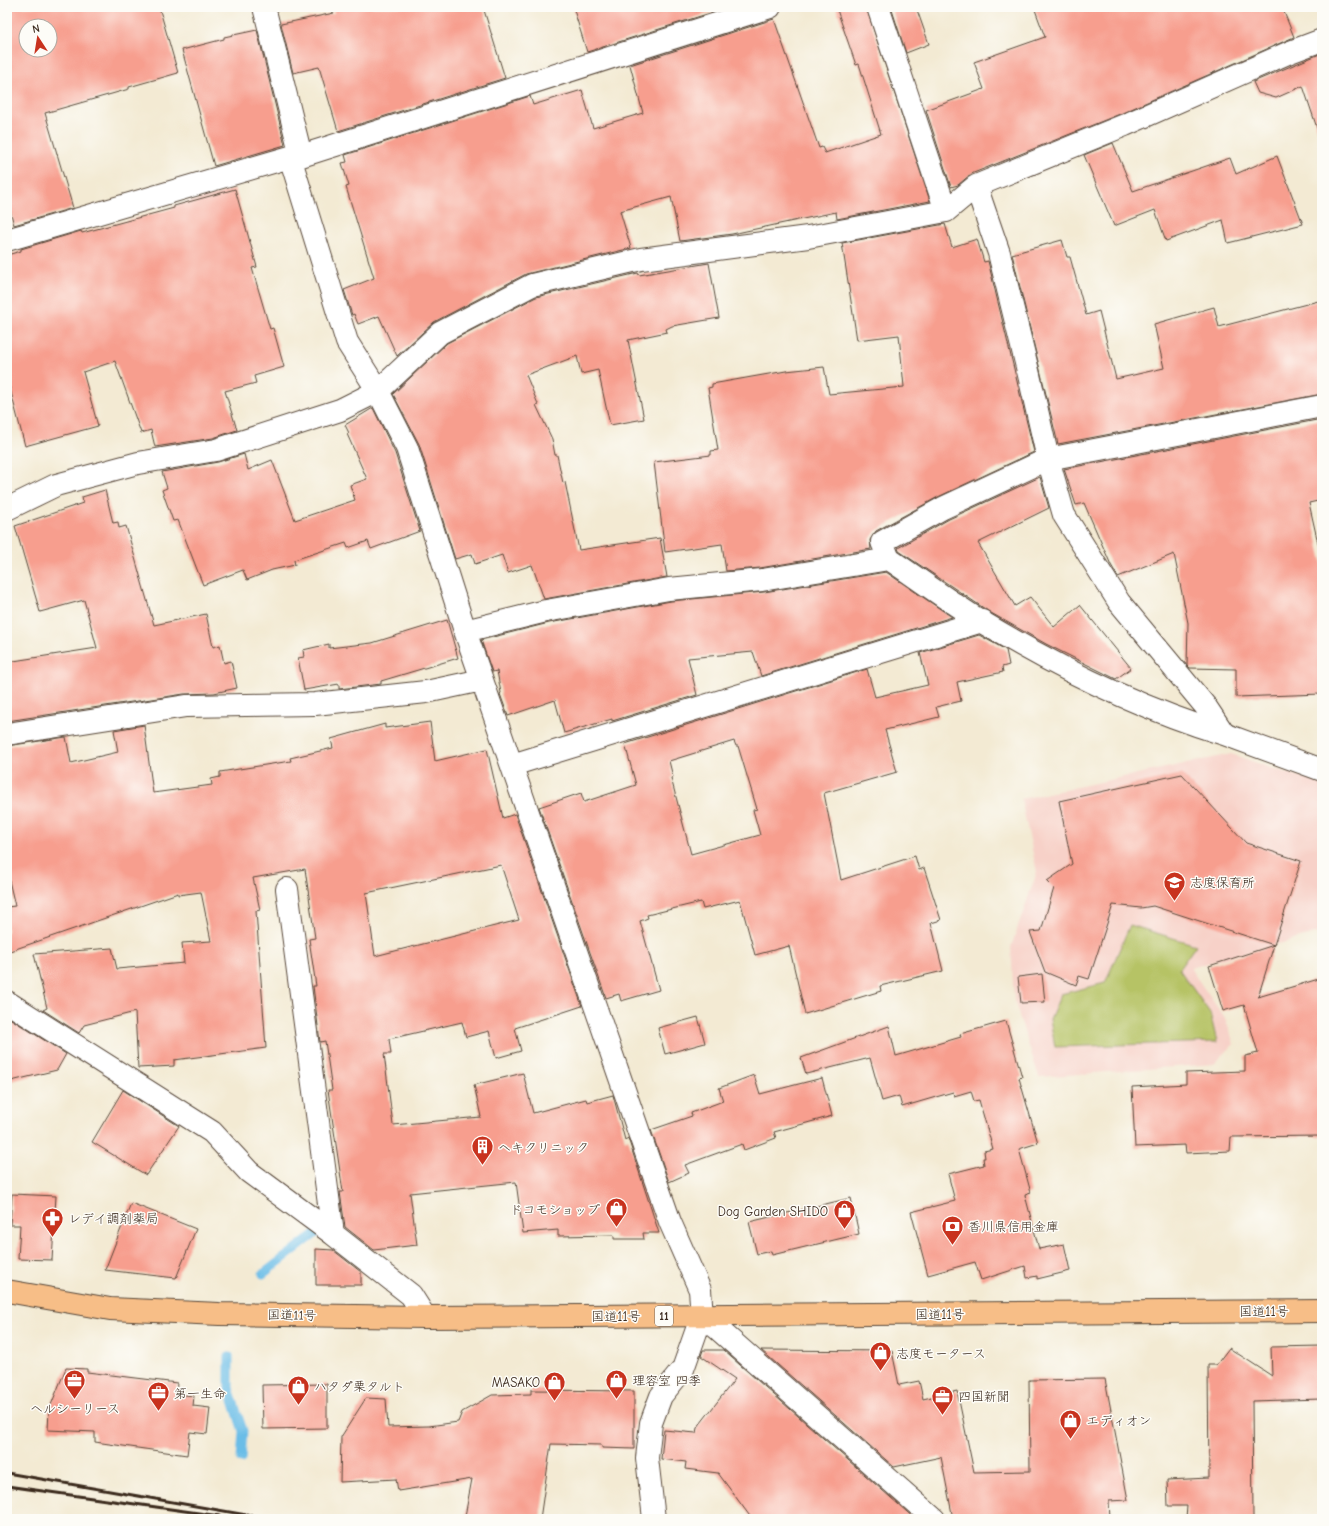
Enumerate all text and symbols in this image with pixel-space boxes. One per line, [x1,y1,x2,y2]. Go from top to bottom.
north arrow [18,18,58,58]
text: N [31,22,41,36]
school or university icon: 志度保育所 [1161,869,1187,902]
place label: 志度保育所 [1190,875,1255,890]
building icon: ヘキクリニック [469,1134,495,1167]
place label: ヘキクリニック [498,1140,589,1155]
shop icon: ドコモショップ [603,1196,629,1229]
shop icon: Dog Garden SHIDO [831,1198,857,1231]
place label: ドコモショップ [510,1202,600,1217]
place label: Dog Garden SHIDO [718,1204,828,1219]
pharmacy icon: レデイ調剤薬局 [39,1205,65,1238]
place label: レデイ調剤薬局 [68,1211,158,1226]
bank icon: 香川県信用金庫 [939,1213,965,1246]
place label: 香川県信用金庫 [968,1219,1059,1234]
street label: 国道11号 [1239,1304,1289,1319]
road number: 11 [655,1306,673,1326]
street label: 国道11号 [267,1307,317,1323]
street label: 国道11号 [915,1307,965,1322]
street label: 国道11号 [591,1309,641,1324]
shop icon: 志度モータース [867,1340,893,1373]
place label: 志度モータース [896,1346,986,1361]
office icon: ヘルシーリース [62,1367,88,1400]
shop icon: 理容室 四季 [604,1367,630,1400]
shop icon: MASAKO [542,1369,568,1402]
shop icon: ハタダ栗タルト [286,1373,312,1406]
place label: 理容室 四季 [632,1373,701,1388]
place label: MASAKO [492,1375,540,1390]
place label: ハタダ栗タルト [314,1379,405,1394]
office icon: 第一生命 [146,1380,172,1413]
office icon: 四国新聞 [930,1383,956,1416]
place label: 第一生命 [174,1386,226,1401]
place label: 四国新聞 [958,1389,1010,1404]
place label: ヘルシーリース [30,1401,120,1416]
shop icon: エディオン [1058,1407,1084,1440]
place label: エディオン [1086,1413,1152,1428]

